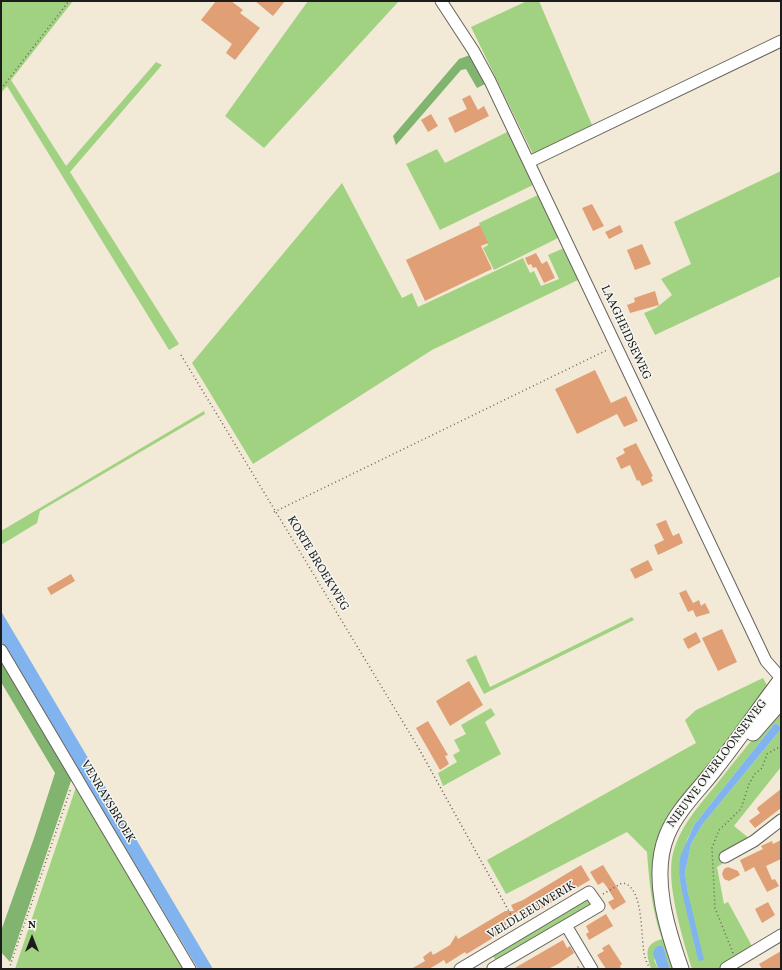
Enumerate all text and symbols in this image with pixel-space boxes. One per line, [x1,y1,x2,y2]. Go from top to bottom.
street label: LAAGHEIDSEWEG [597,283,653,383]
street label: KORTE BROEKWEG [283,514,351,614]
street label: NIEUWE OVERLOONSEWEG [665,697,771,831]
street label: VENRAYSBROEK [77,758,137,846]
street label: VELDLEEUWERIK [485,879,579,943]
north arrow [12,918,52,958]
text: N [28,918,36,933]

